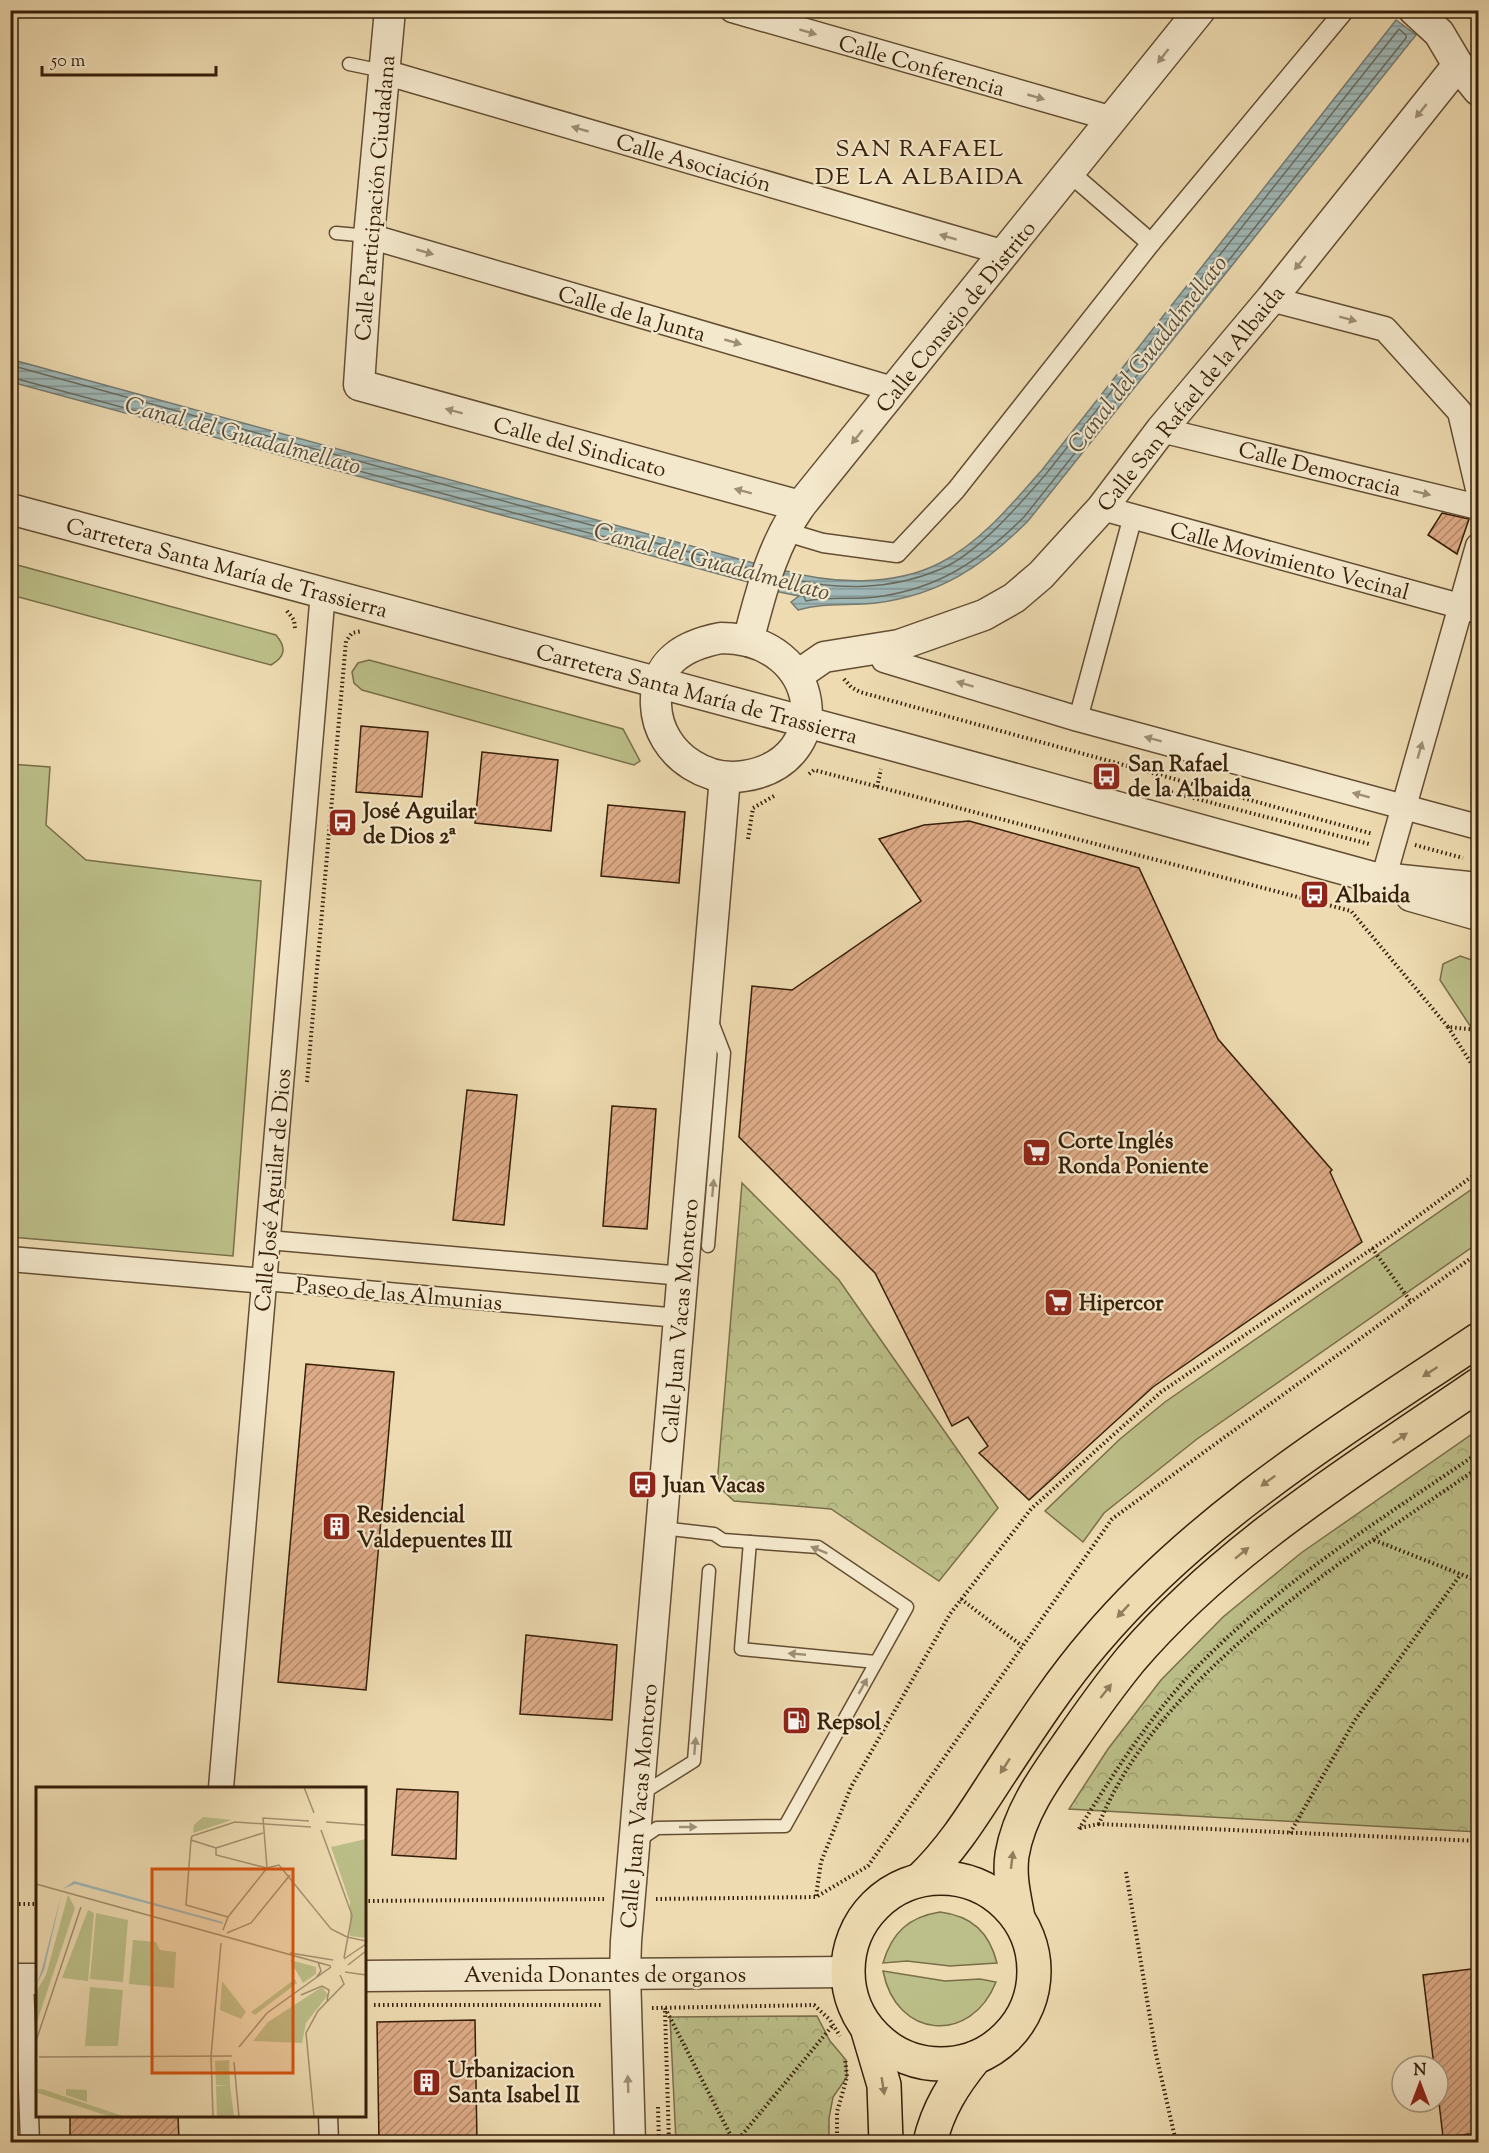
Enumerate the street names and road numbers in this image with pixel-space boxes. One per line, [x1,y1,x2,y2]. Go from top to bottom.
street label: Calle Conferencia [834,29,1008,107]
street label: Calle Participación Ciudadana [349,54,405,342]
street label: Calle Asociación [612,127,775,202]
street label: Calle Consejo de Distrito [870,215,1045,421]
street label: Calle de la Junta [554,280,709,352]
street label: Calle San Rafael de la Albaida [1091,280,1294,520]
street label: Calle del Sindicato [489,410,669,487]
street label: Calle Democracia [1235,435,1404,507]
street label: Carretera Santa María de Trassierra [62,511,391,628]
street label: Calle Movimiento Vecinal [1166,516,1412,610]
street label: Carretera Santa María de Trassierra [532,637,861,754]
street label: Calle José Aguilar de Dios [248,1067,302,1313]
street label: Calle Juan Vacas Montoro [655,1197,709,1445]
street label: Paseo de las Almunias [294,1271,503,1321]
street label: Calle Juan Vacas Montoro [614,1682,668,1930]
street label: Avenida Donantes de organos [464,1961,746,1993]

